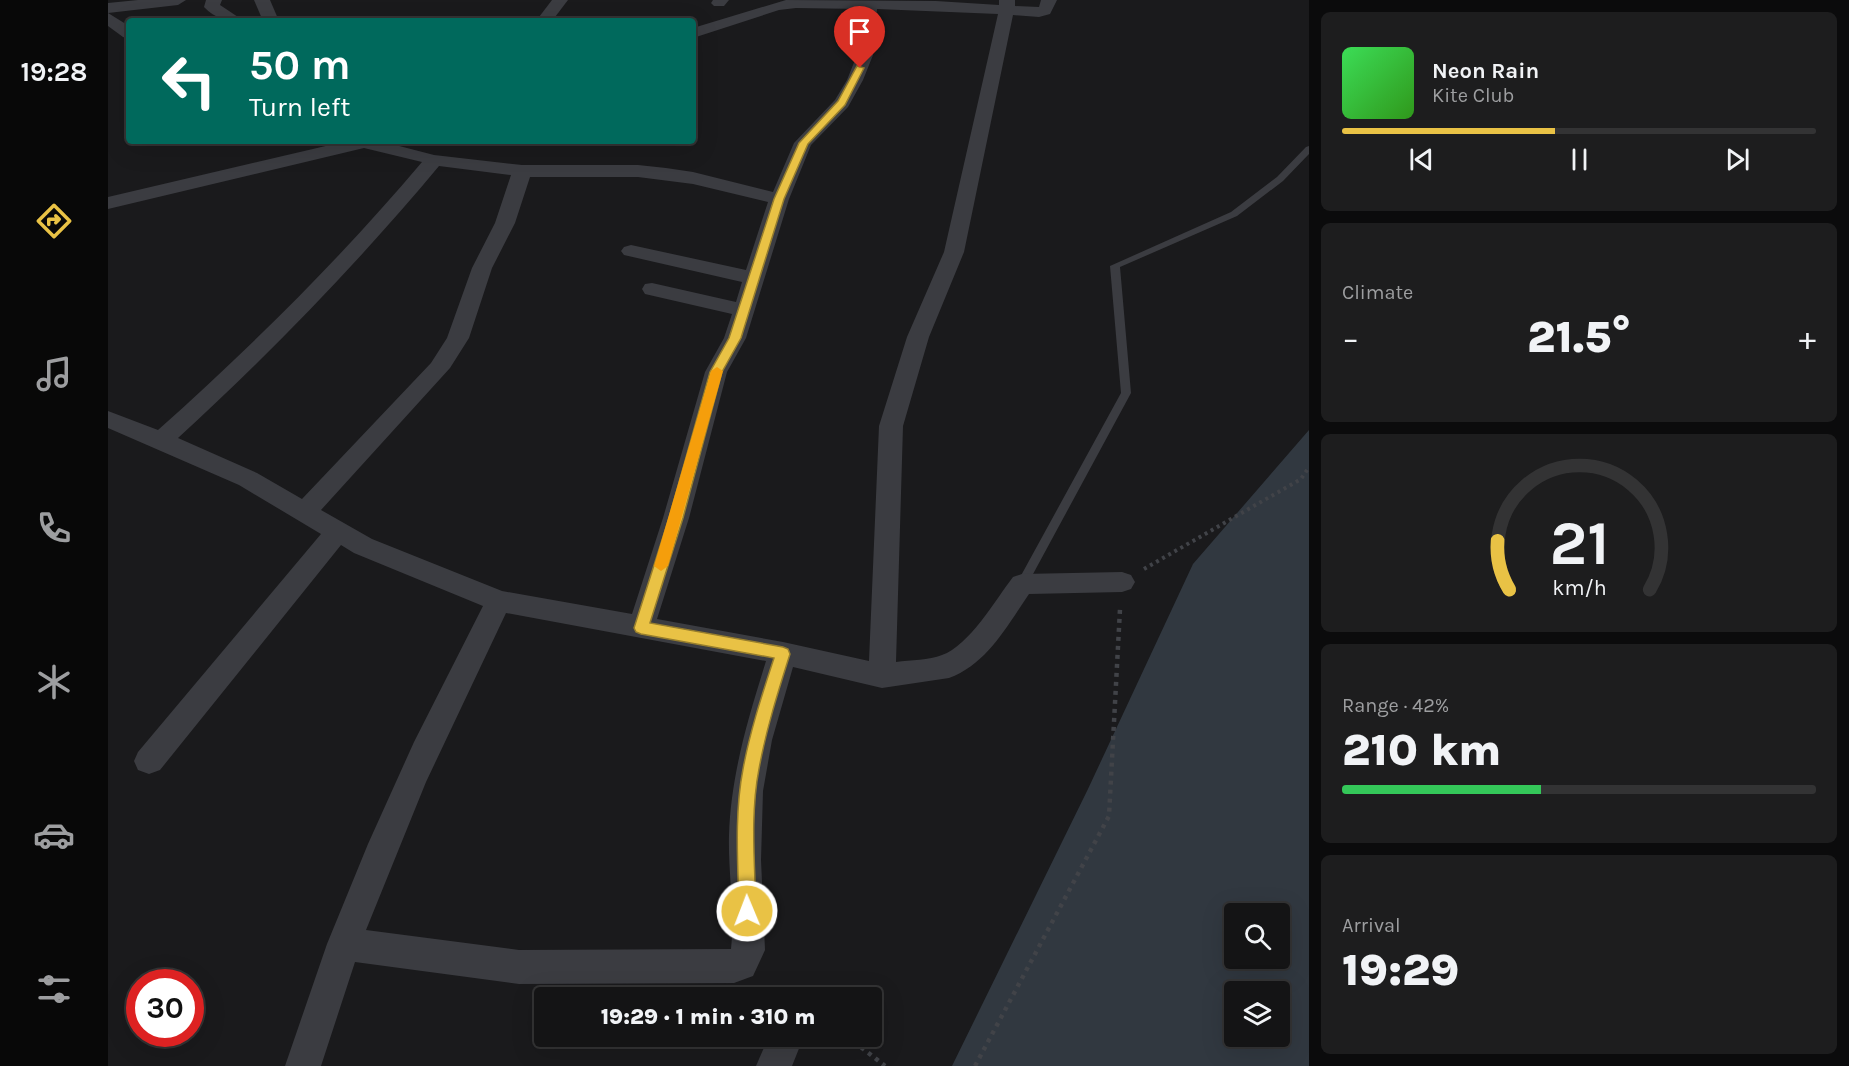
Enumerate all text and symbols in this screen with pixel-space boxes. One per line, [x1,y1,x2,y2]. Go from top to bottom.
pin [834,6,885,68]
icon: arrive [843,15,876,48]
text: 50 m [249,40,351,90]
icon: left [150,42,228,120]
text: 19:28 [20,56,88,88]
text: Neon Rain [1432,58,1539,84]
text: Kite Club [1432,84,1514,107]
text: Turn left [249,91,350,123]
icon: previous [1405,143,1438,176]
icon: pause [1563,143,1596,176]
icon: next [1721,143,1754,176]
icon: directions [33,200,75,242]
text: Climate [1342,281,1413,304]
text: 21.5° [1527,311,1631,363]
text: − [1342,319,1359,357]
text: + [1799,319,1816,357]
icon: music [33,353,75,395]
icon: phone [33,507,75,549]
text: 21 [1549,507,1609,580]
text: km/h [1552,575,1606,600]
icon: climate [33,661,75,703]
text: Range · 42% [1342,694,1449,717]
text: 210 km [1342,724,1501,776]
icon: car [33,814,75,856]
position arrow [715,879,779,943]
map controls [1224,903,1290,1047]
button: search [1224,903,1290,969]
text: Arrival [1342,914,1401,937]
text: 19:29 [1342,944,1459,996]
icon: filters [33,968,75,1010]
speed limit sign: 30 [126,969,204,1047]
button: layers [1224,981,1290,1047]
text: 19:29 · 1 min · 310 m [601,1004,815,1030]

